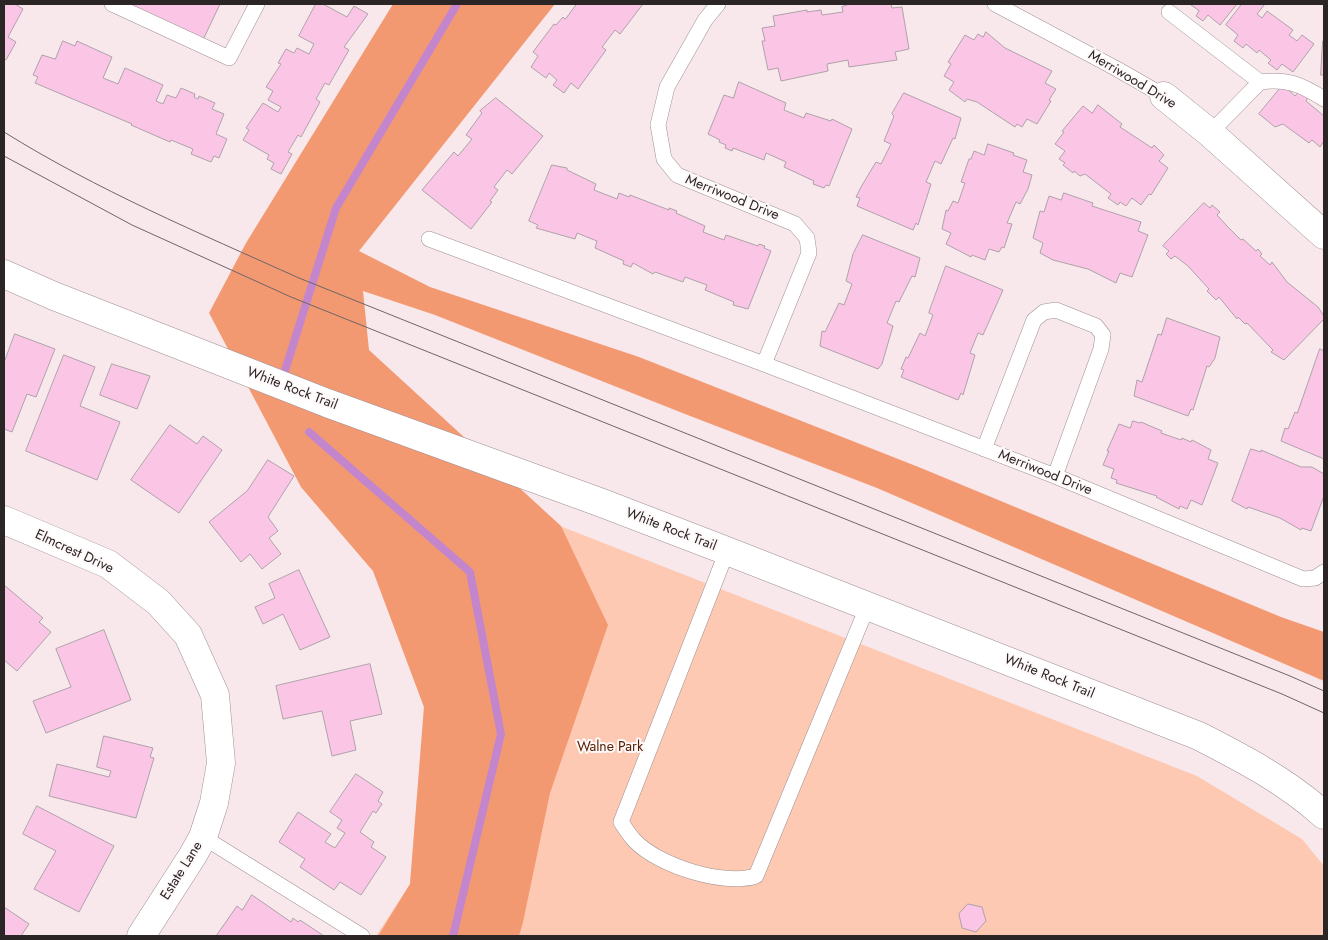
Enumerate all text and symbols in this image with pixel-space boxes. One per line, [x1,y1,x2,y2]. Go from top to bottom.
street label: Merriwood Drive [1085,47,1179,113]
street label: Merriwood Drive [683,172,781,224]
street label: White Rock Trail [244,364,340,414]
street label: Merriwood Drive [996,447,1094,499]
street label: White Rock Trail [623,505,719,555]
street label: Elmcrest Drive [32,526,116,578]
street label: White Rock Trail [1001,651,1097,703]
park label: Walne Park [577,740,643,756]
street label: Estate Lane [157,839,207,903]

